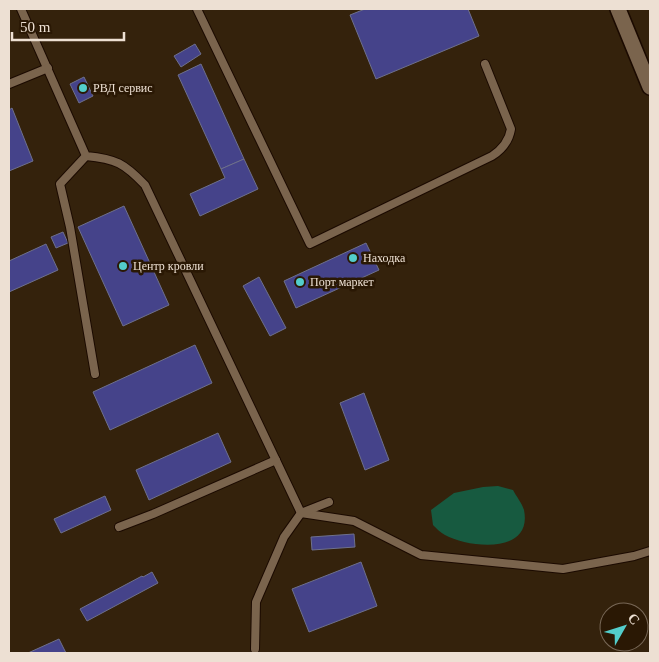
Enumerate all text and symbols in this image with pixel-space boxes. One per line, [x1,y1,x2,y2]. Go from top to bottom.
scale bar [12,10,125,42]
text: 50 m [20,19,51,35]
place label: РВД сервис [93,81,153,95]
marker: РВД сервис [77,82,89,94]
place label: Находка [363,251,406,265]
marker: Находка [347,252,359,264]
place label: Центр кровли [133,259,204,273]
marker: Центр кровли [117,260,129,272]
place label: Порт маркет [310,275,374,289]
marker: Порт маркет [294,276,306,288]
north arrow [599,602,649,652]
text: С [625,610,643,628]

